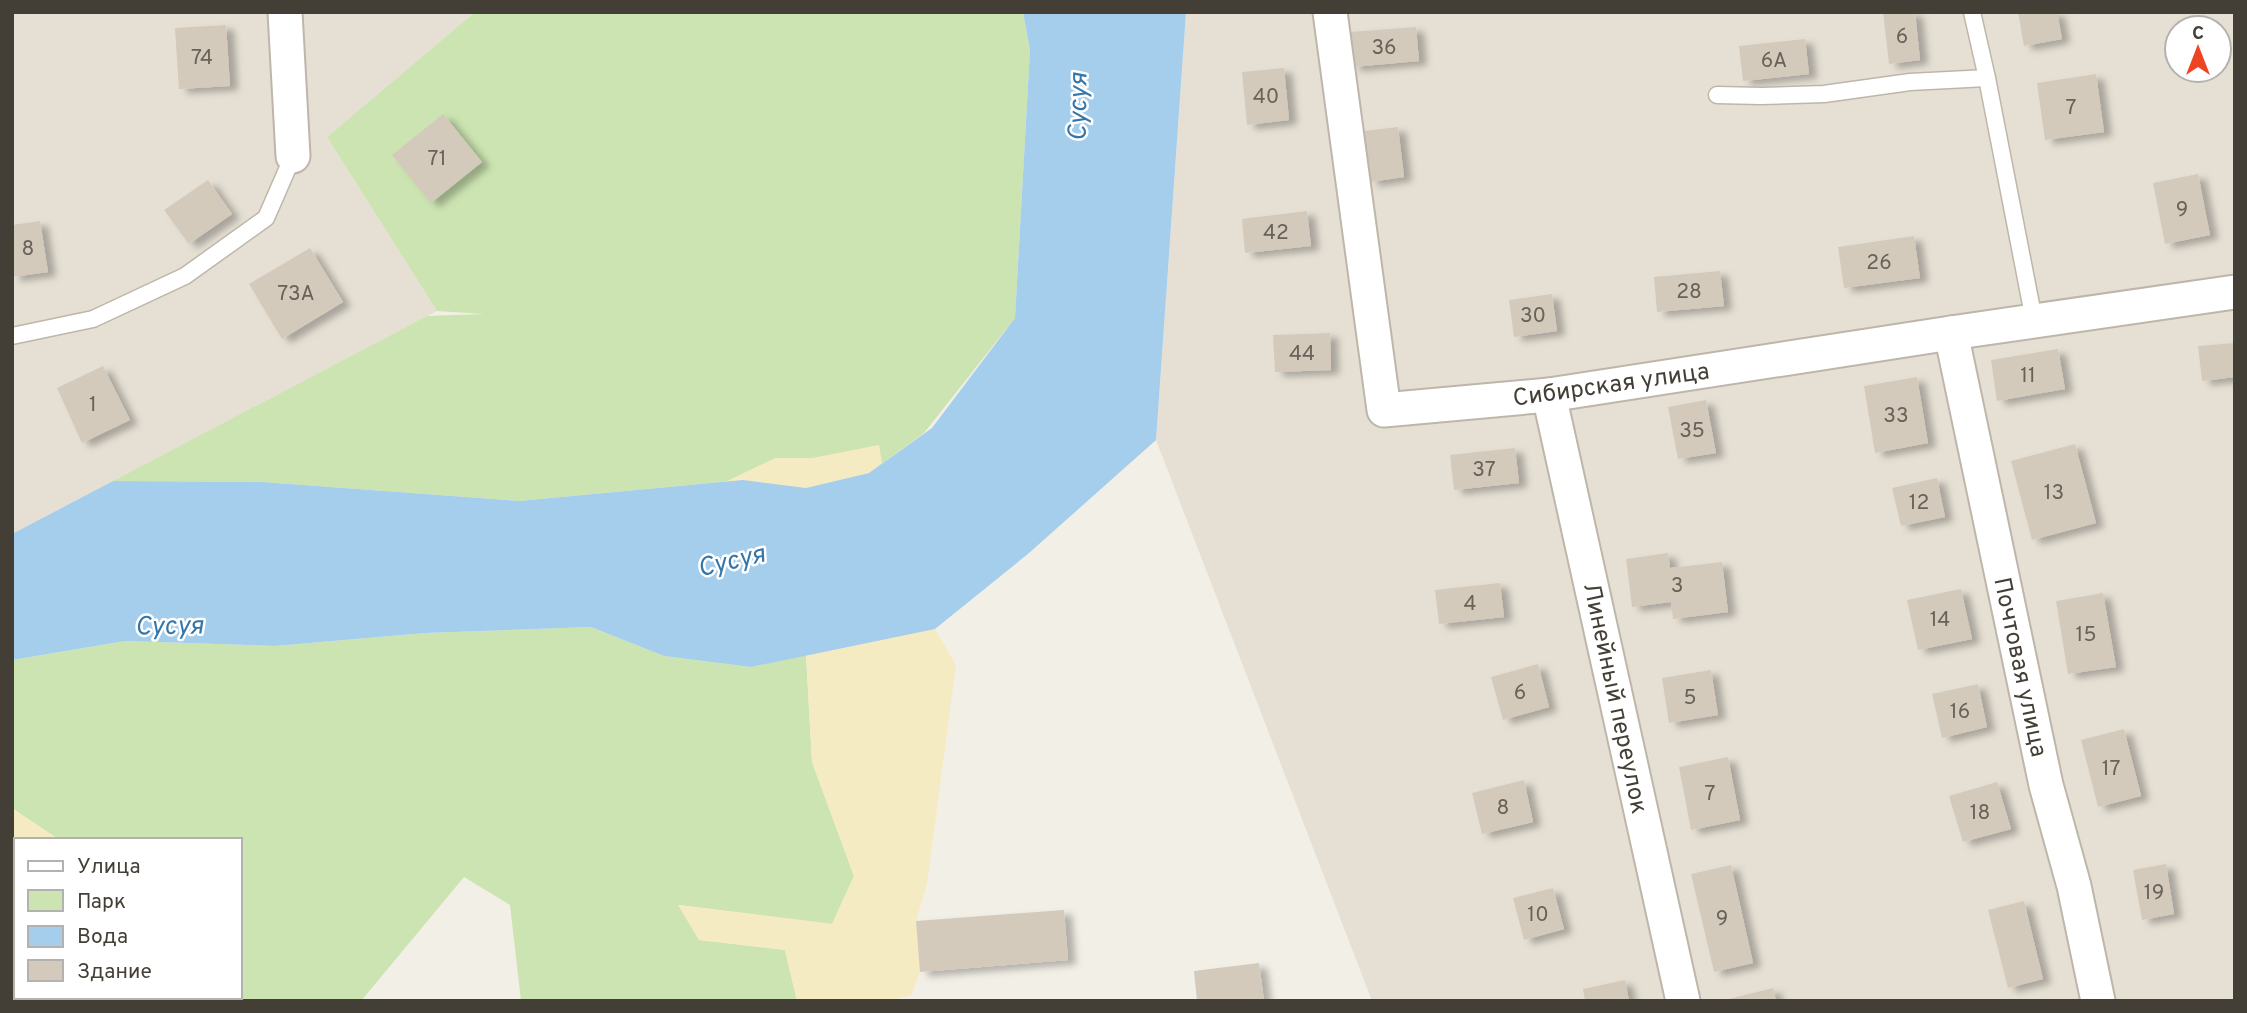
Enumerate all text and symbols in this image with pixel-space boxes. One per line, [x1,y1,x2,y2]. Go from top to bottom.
north arrow [2163,14,2233,84]
text: С [2192,22,2204,46]
house number: 6 [1896,24,1908,51]
house number: 36 [1371,35,1397,62]
house number: 74 [191,45,213,72]
house number: 6А [1761,48,1787,75]
water label: Сусуя [1062,72,1097,142]
house number: 40 [1253,84,1279,111]
house number: 7 [2066,95,2077,122]
house number: 71 [427,146,447,173]
house number: 9 [2176,197,2188,224]
house number: 42 [1263,220,1289,247]
house number: 8 [22,236,34,263]
house number: 26 [1866,250,1892,277]
house number: 28 [1676,279,1702,306]
house number: 73А [277,281,315,308]
house number: 30 [1520,303,1546,330]
house number: 44 [1289,341,1315,368]
street label: Сибирская улица [1511,357,1711,415]
house number: 11 [2020,363,2036,390]
house number: 1 [89,392,97,419]
house number: 33 [1883,403,1909,430]
house number: 35 [1679,418,1705,445]
house number: 37 [1472,457,1496,484]
house number: 13 [2044,480,2064,507]
house number: 12 [1909,490,1929,517]
water label: Сусуя [694,539,769,586]
house number: 3 [1671,573,1683,600]
street label: Почтовая улица [1985,575,2053,760]
street label: Линейный переулок [1575,580,1653,817]
house number: 4 [1463,591,1477,618]
house number: 14 [1930,607,1950,634]
water label: Сусуя [135,610,204,645]
house number: 15 [2076,622,2096,649]
house number: 6 [1514,680,1526,707]
house number: 5 [1683,685,1697,712]
house number: 16 [1950,699,1970,726]
house number: 17 [2102,756,2120,783]
house number: 7 [1705,781,1716,808]
house number: 8 [1497,795,1509,822]
house number: 18 [1970,800,1990,827]
legend [14,838,242,999]
text: Улица [77,854,141,881]
house number: 19 [2144,880,2164,907]
text: Парк [77,889,126,916]
house number: 10 [1527,902,1549,929]
house number: 9 [1716,906,1728,933]
text: Вода [77,924,128,951]
text: Здание [77,959,152,986]

